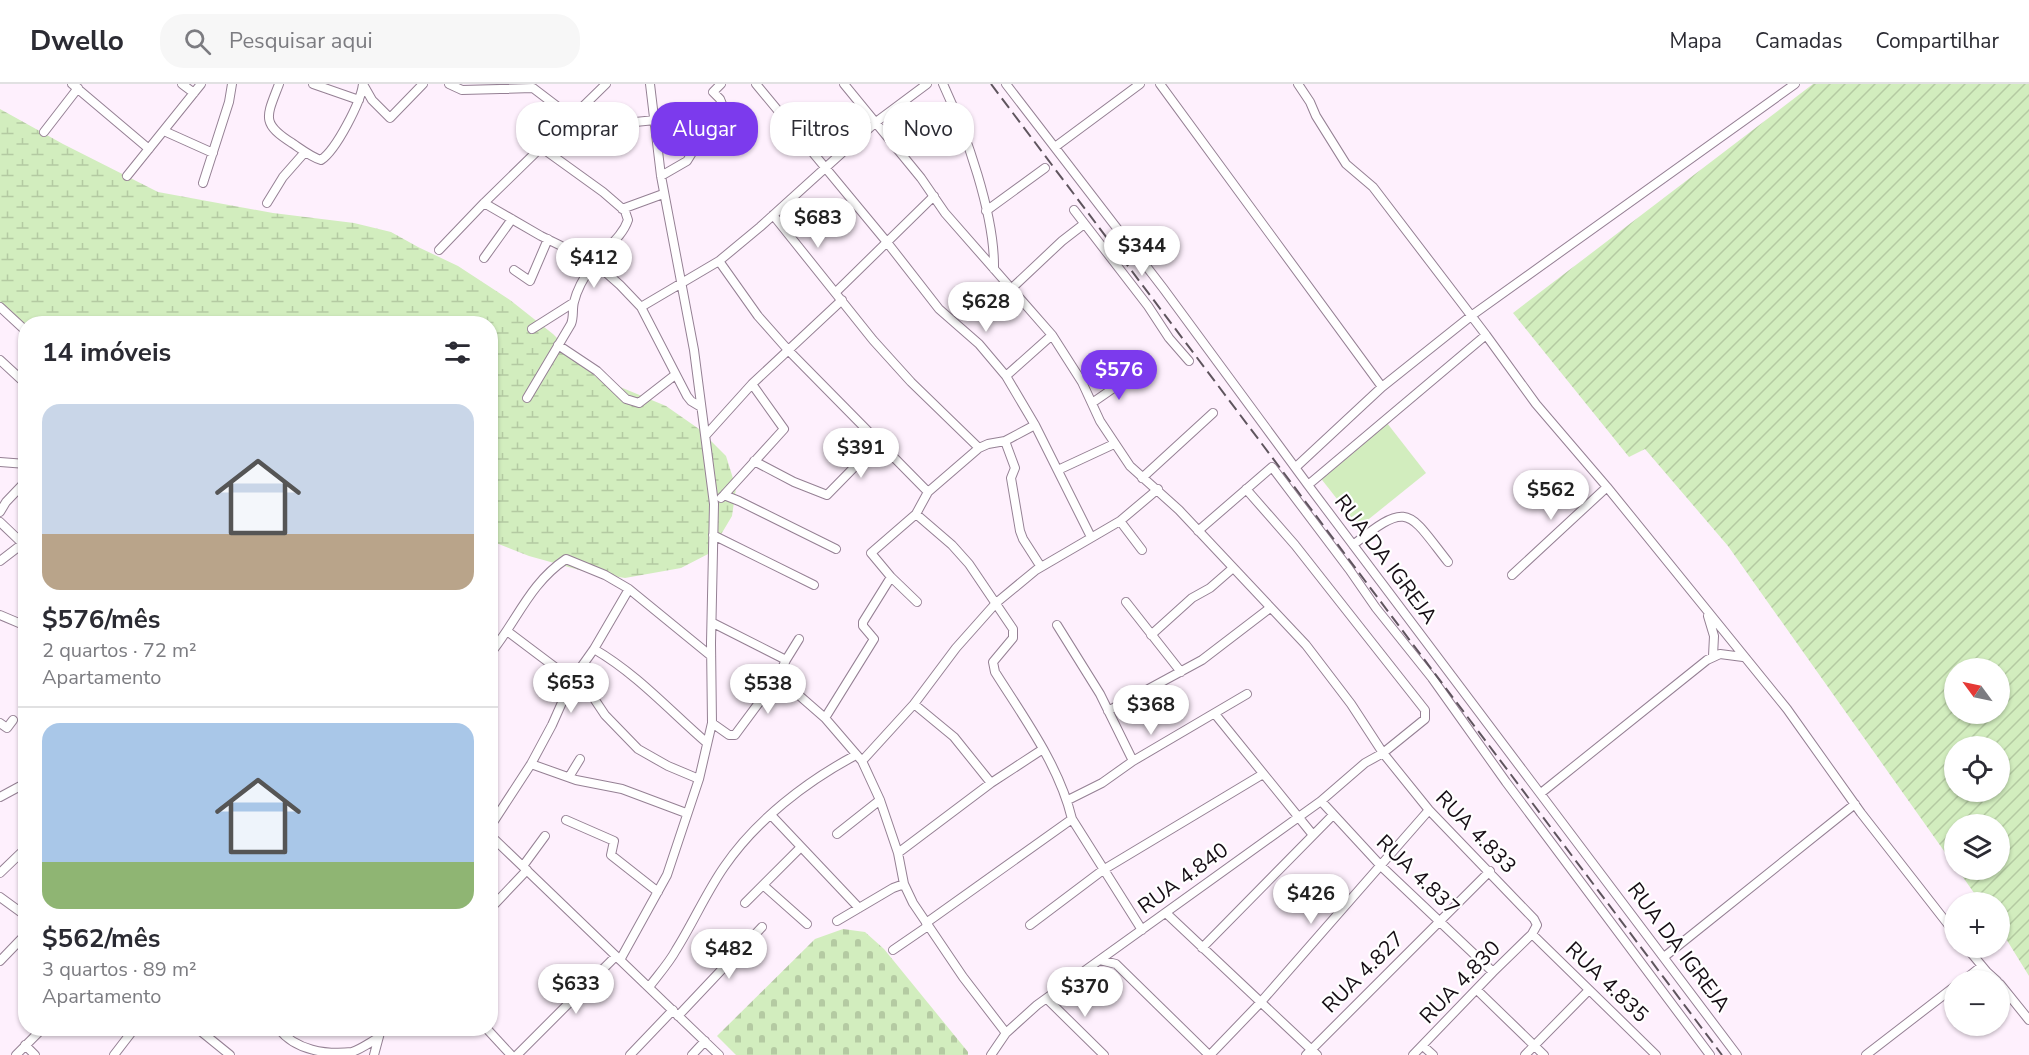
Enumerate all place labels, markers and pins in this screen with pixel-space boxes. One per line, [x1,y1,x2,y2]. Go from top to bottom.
pin: $683 [782,198,854,249]
pin: $344 [1106,226,1178,277]
pin: $412 [558,238,630,289]
pin: $628 [950,282,1022,333]
pin: $576 [1083,350,1155,401]
pin: $391 [825,428,897,479]
pin: $562 [1515,470,1587,521]
pin: $653 [535,663,607,714]
pin: $538 [732,664,804,715]
pin: $368 [1115,685,1187,736]
pin: $426 [1275,874,1347,925]
pin: $482 [693,929,765,980]
pin: $633 [540,964,612,1015]
pin: $370 [1049,967,1121,1018]

